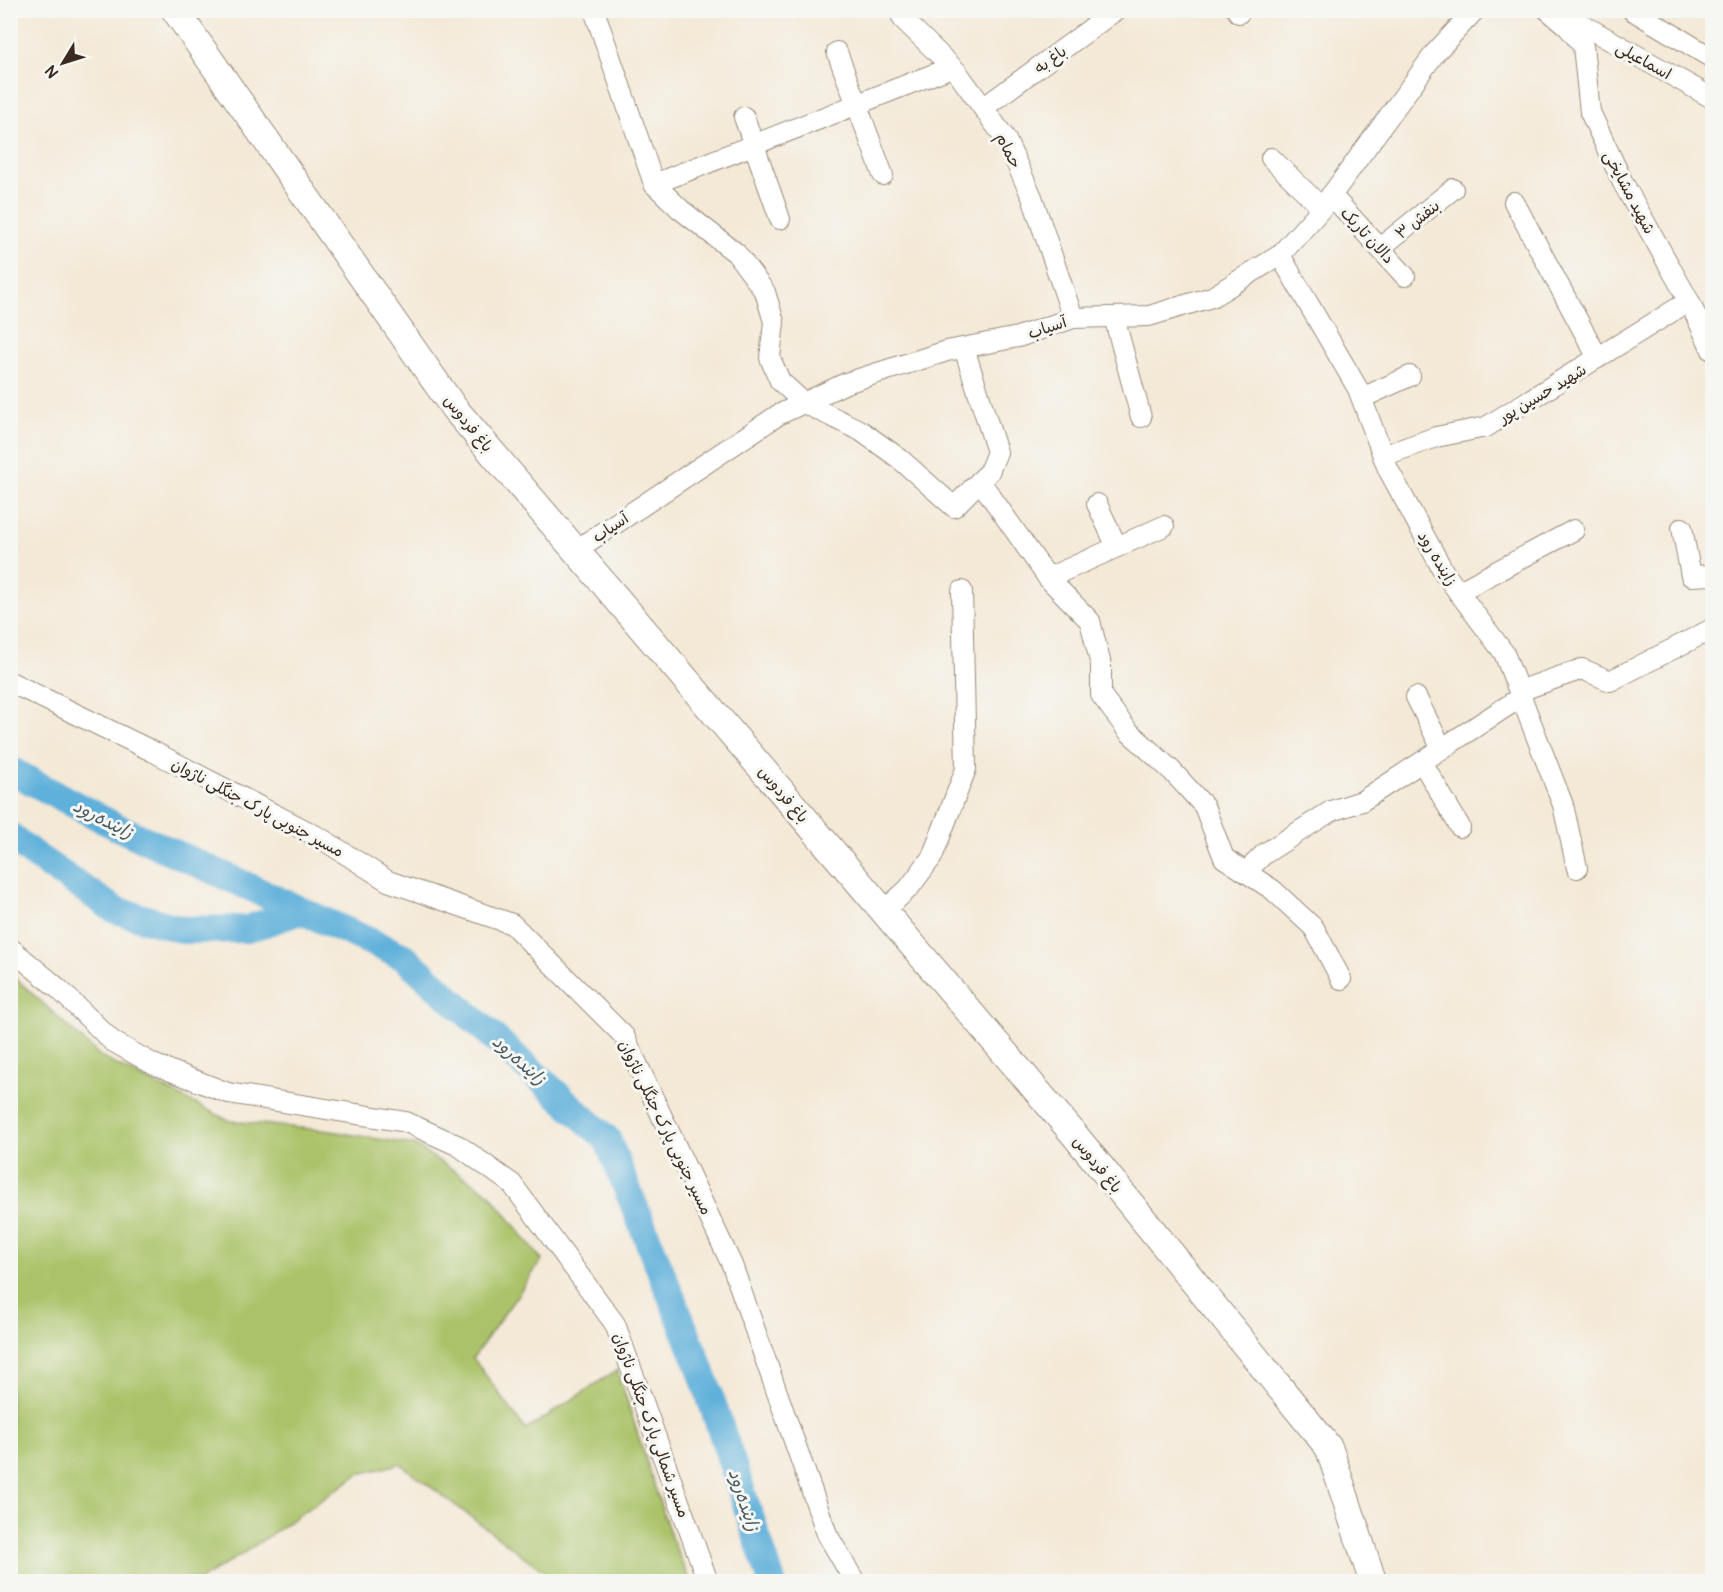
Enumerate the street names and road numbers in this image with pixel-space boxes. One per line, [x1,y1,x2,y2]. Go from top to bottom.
street label: اسماعیلی [1612,38,1675,84]
street label: باغ به [1030,41,1071,79]
street label: حمام [989,130,1026,173]
street label: شهید مشایخی [1599,148,1659,237]
street label: بنفش ۳ [1391,196,1444,244]
street label: دالان تاریک [1336,203,1398,268]
street label: آسیاب [1025,312,1070,344]
street label: شهید حسین پور [1493,360,1590,429]
street label: باغ فردوس [438,391,497,457]
street label: آسیاب [589,508,633,547]
street label: زاینده رود [1413,527,1461,590]
street label: مسیر جنوبی پارک جنگلی ناژوان [168,754,347,862]
street label: باغ فردوس [753,762,813,828]
street label: مسیر جنوبی پارک جنگلی ناژوان [614,1037,716,1218]
street label: باغ فردوس [1067,1132,1126,1198]
street label: مسیر شمالی پارک جنگلی ناژوان [608,1330,694,1521]

